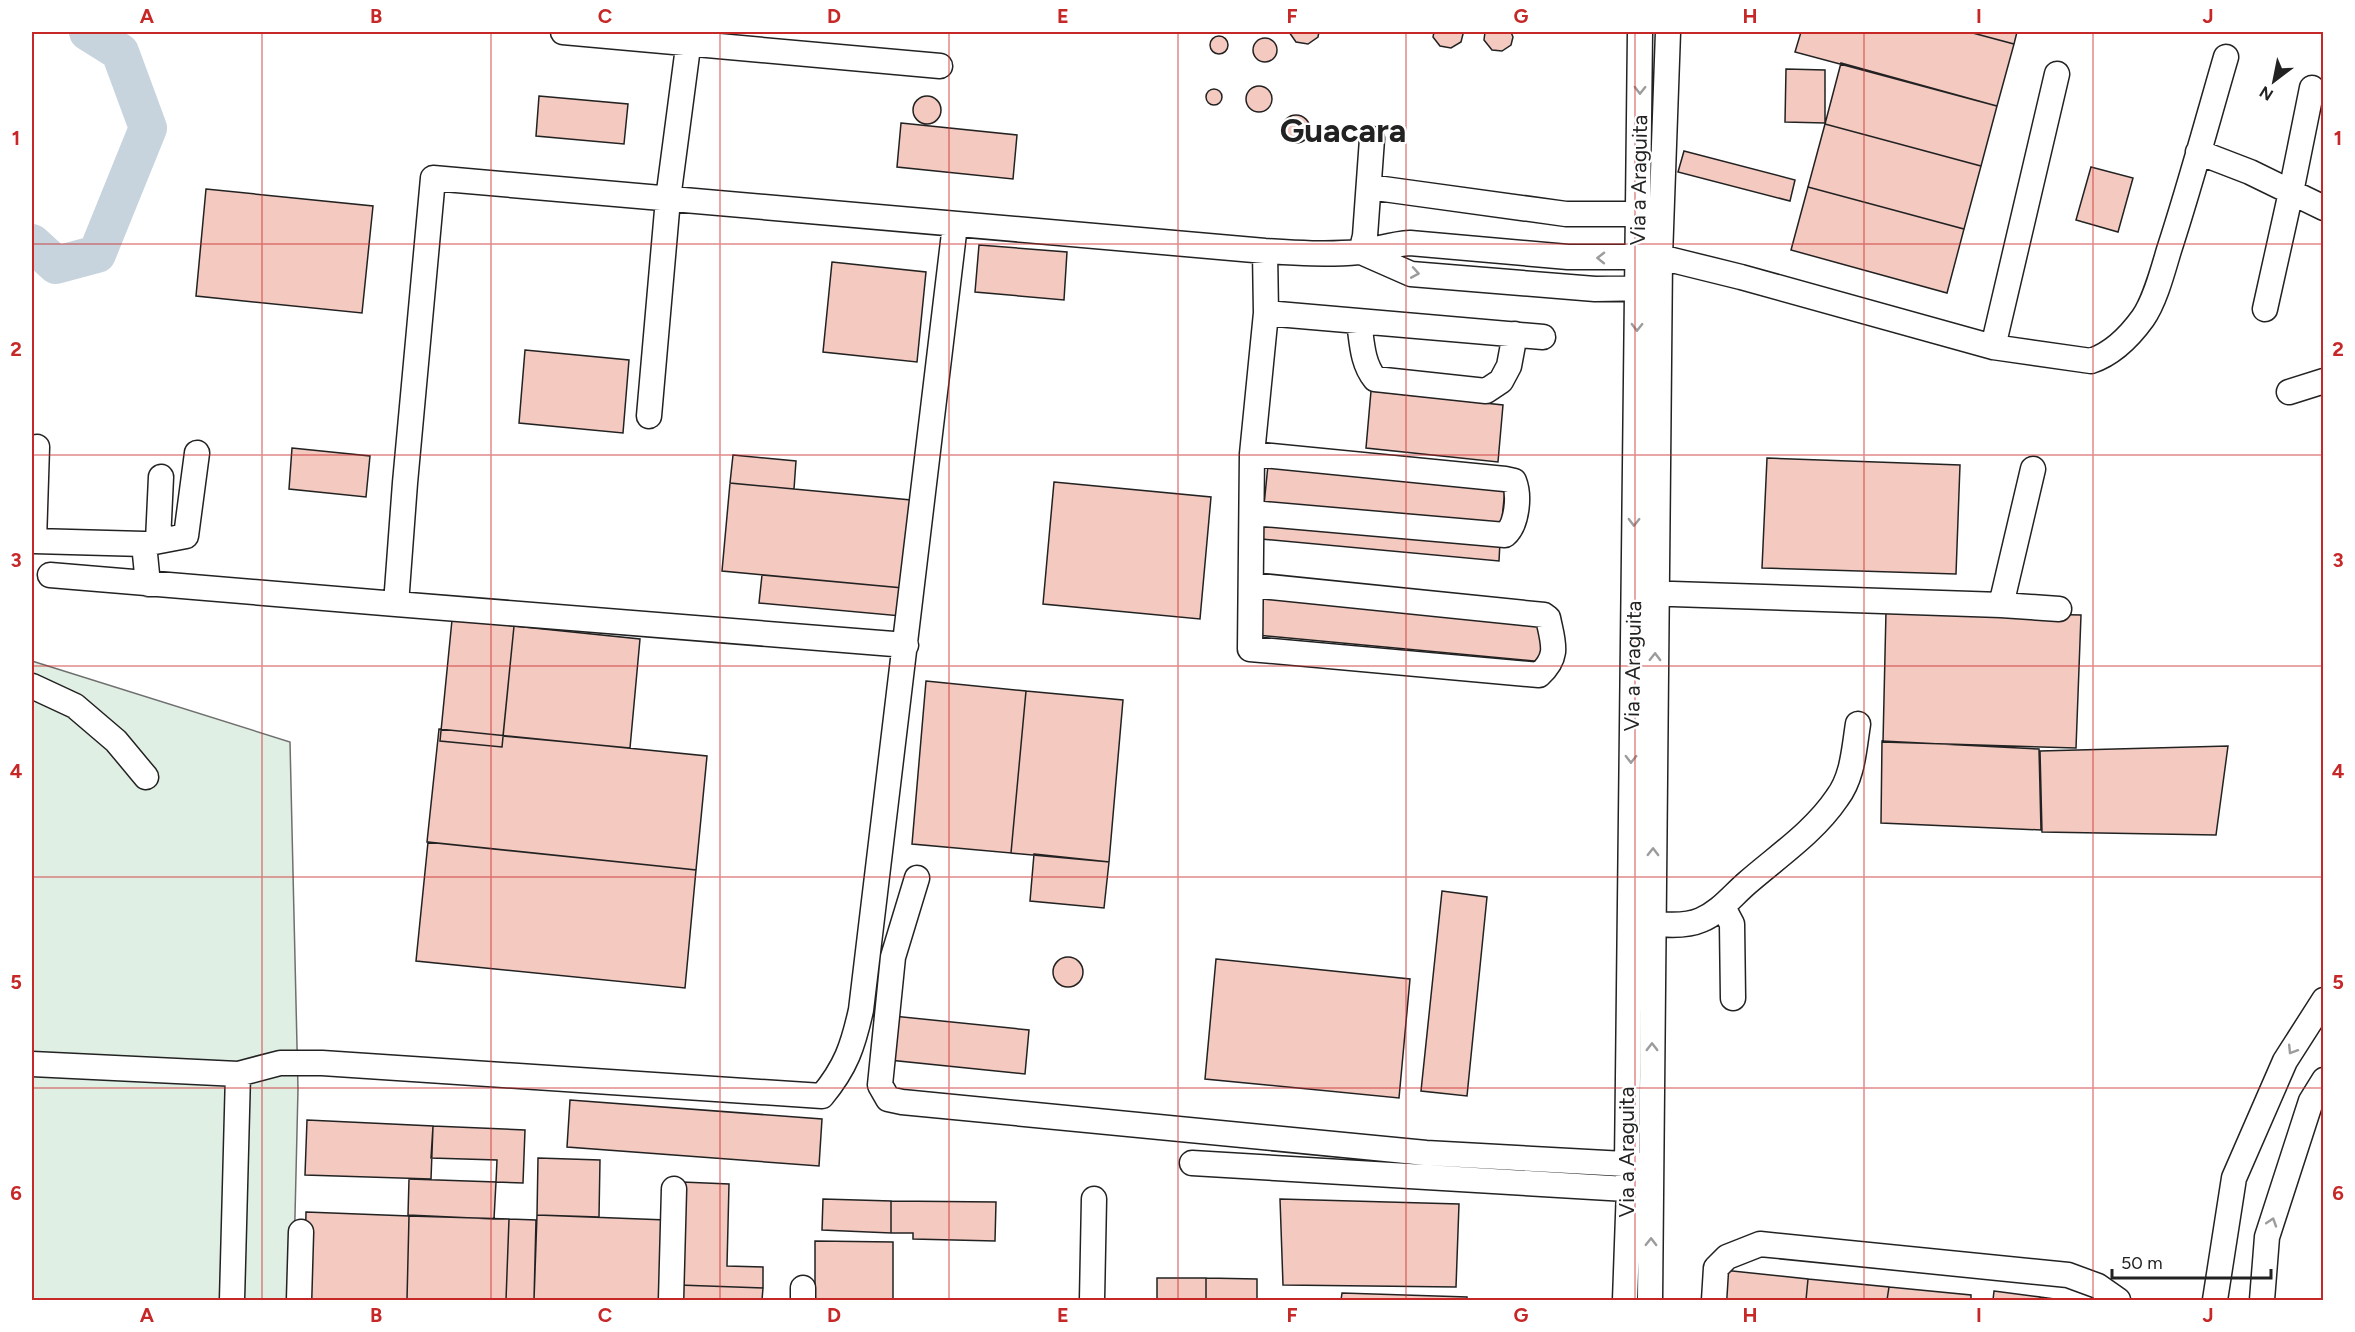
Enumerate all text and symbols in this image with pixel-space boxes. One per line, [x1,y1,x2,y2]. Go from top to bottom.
text: A [140,4,155,28]
text: B [370,4,382,28]
text: C [598,4,612,28]
text: D [827,4,841,28]
text: E [1057,4,1069,28]
text: F [1286,4,1298,28]
text: G [1514,4,1529,28]
text: H [1743,4,1758,28]
text: I [1976,4,1982,28]
text: J [2202,4,2214,28]
north arrow [2244,51,2304,111]
text: N [2256,82,2277,105]
one-way arrow [1634,85,1646,94]
district label: Guacara [1280,111,1406,150]
street label: Via a Araguita [1625,114,1652,246]
text: 1 [12,126,20,150]
text: 1 [2334,126,2342,150]
one-way arrow [1597,251,1606,264]
one-way arrow [1410,266,1420,279]
one-way arrow [1631,322,1643,331]
text: 2 [10,337,22,361]
text: 2 [2332,337,2344,361]
one-way arrow [1628,517,1641,526]
text: 3 [10,548,22,572]
text: 3 [2332,548,2344,572]
street label: Via a Araguita [1619,600,1646,732]
one-way arrow [1649,653,1661,662]
one-way arrow [1625,754,1637,763]
text: 4 [10,759,23,783]
text: 4 [2332,759,2345,783]
one-way arrow [1647,848,1659,857]
text: 5 [10,970,22,994]
text: 5 [2332,970,2344,994]
one-way arrow [1646,1043,1658,1052]
one-way arrow [2288,1044,2300,1054]
street label: Via a Araguita [1614,1087,1639,1217]
text: 6 [10,1181,22,1205]
text: 6 [2332,1181,2344,1205]
one-way arrow [2265,1217,2277,1228]
one-way arrow [1645,1238,1657,1247]
scale bar [2112,1242,2271,1280]
text: 50 m [2121,1252,2163,1274]
text: A [140,1303,155,1327]
text: B [370,1303,382,1327]
text: C [598,1303,612,1327]
text: D [827,1303,841,1327]
text: E [1057,1303,1069,1327]
text: F [1286,1303,1298,1327]
text: G [1514,1303,1529,1327]
text: H [1743,1303,1758,1327]
text: I [1976,1303,1982,1327]
text: J [2202,1303,2214,1327]

